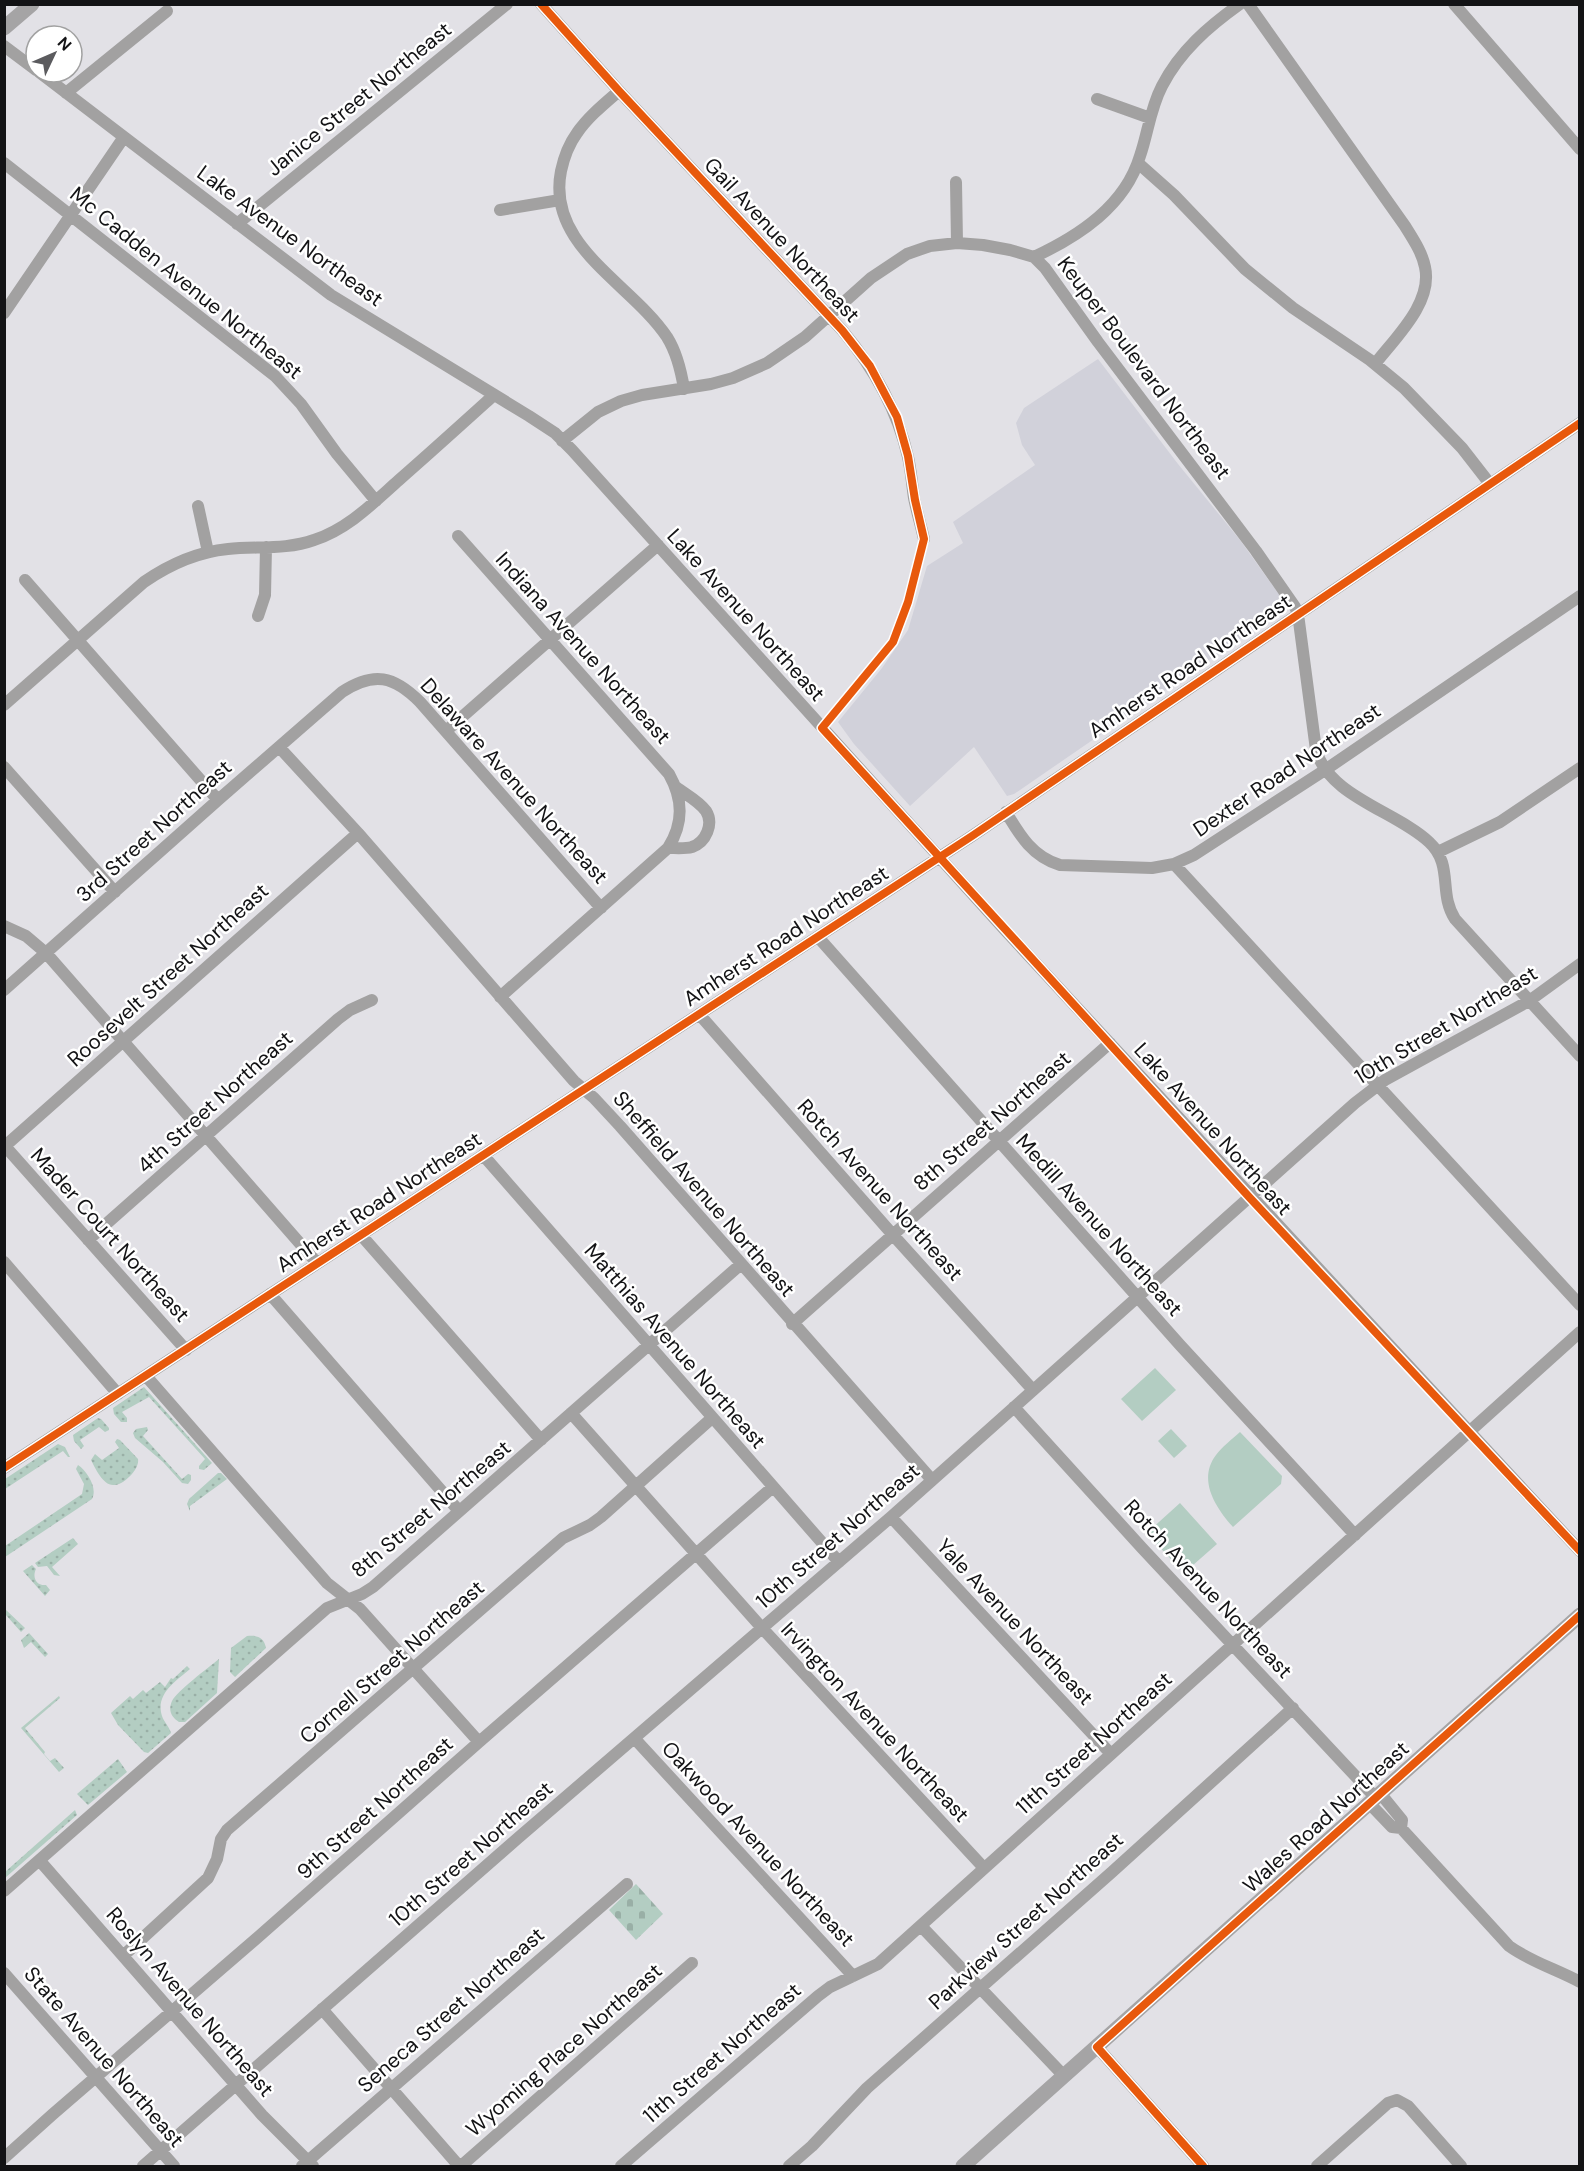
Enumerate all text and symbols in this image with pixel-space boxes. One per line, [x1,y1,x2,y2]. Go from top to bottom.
street label: Janice Street Northeast [261,16,457,182]
north arrow [24,24,84,84]
text: N [53,32,76,55]
street label: Gail Avenue Northeast [698,151,866,329]
street label: Lake Avenue Northeast [191,159,389,313]
street label: Mc Cadden Avenue Northeast [64,180,308,386]
street label: Keuper Boulevard Northeast [1051,251,1237,485]
street label: Lake Avenue Northeast [661,523,831,707]
street label: Indiana Avenue Northeast [489,546,677,750]
street label: Amherst Road Northeast [1083,587,1297,745]
street label: Delaware Avenue Northeast [414,672,614,890]
street label: Dexter Road Northeast [1188,697,1386,843]
street label: 3rd Street Northeast [70,754,238,908]
street label: Amherst Road Northeast [678,859,894,1013]
street label: Roosevelt Street Northeast [61,877,275,1073]
street label: 10th Street Northeast [1349,959,1543,1091]
street label: 4th Street Northeast [131,1025,299,1179]
street label: Lake Avenue Northeast [1128,1037,1298,1221]
street label: 8th Street Northeast [907,1045,1077,1197]
street label: Sheffield Avenue Northeast [607,1085,801,1303]
street label: Rotch Avenue Northeast [791,1093,969,1287]
street label: Amherst Road Northeast [271,1125,487,1279]
street label: Medill Avenue Northeast [1010,1128,1188,1322]
street label: Mader Court Northeast [24,1142,196,1328]
street label: Matthias Avenue Northeast [578,1237,772,1455]
street label: 8th Street Northeast [345,1434,517,1584]
street label: 10th Street Northeast [750,1457,926,1615]
street label: Rotch Avenue Northeast [1118,1493,1298,1685]
street label: Yale Avenue Northeast [930,1533,1100,1711]
street label: Cornell Street Northeast [294,1574,490,1750]
street label: Irvington Avenue Northeast [775,1616,975,1828]
street label: 11th Street Northeast [1010,1665,1178,1821]
street label: 9th Street Northeast [291,1730,459,1886]
street label: Oakwood Avenue Northeast [655,1735,861,1953]
street label: Wales Road Northeast [1237,1735,1415,1899]
street label: 10th Street Northeast [383,1775,559,1933]
street label: Parkview Street Northeast [923,1826,1129,2016]
street label: Roslyn Avenue Northeast [100,1901,280,2103]
street label: Seneca Street Northeast [352,1921,550,2099]
street label: Wyoming Place Northeast [460,1957,668,2143]
street label: State Avenue Northeast [18,1961,190,2153]
street label: 11th Street Northeast [637,1977,807,2129]

